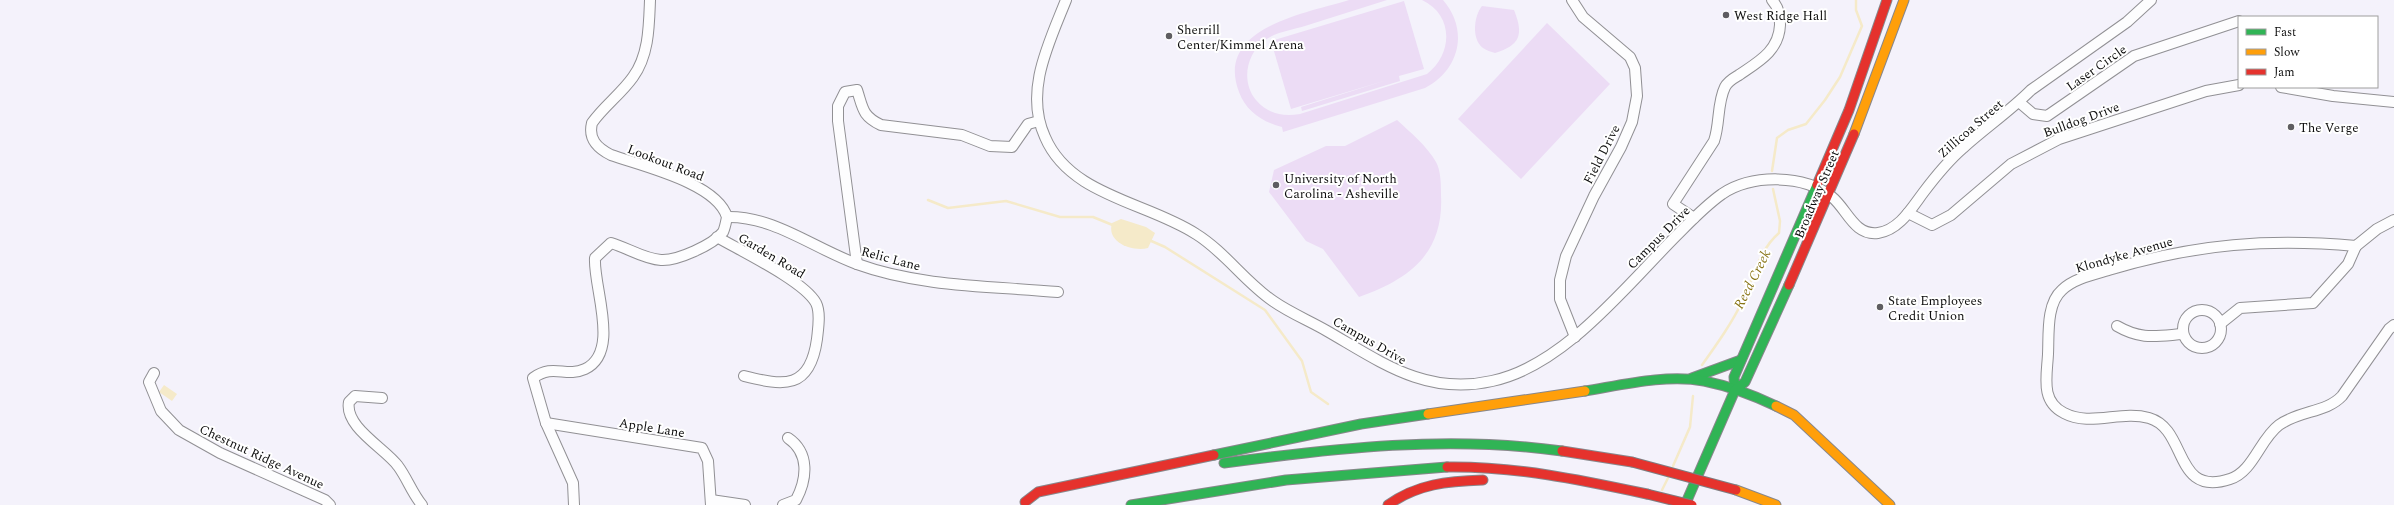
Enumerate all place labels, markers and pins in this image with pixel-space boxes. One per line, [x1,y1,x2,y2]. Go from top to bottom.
place label: West Ridge Hall [1734,6,1827,26]
marker: West Ridge Hall [1721,10,1731,20]
place label: Sherrill Center/Kimmel Arena [1177,20,1304,55]
marker: Sherrill Center/Kimmel Arena [1164,31,1174,41]
place label: The Verge [2299,118,2359,138]
marker: The Verge [2286,122,2296,132]
place label: University of North Carolina - Asheville [1284,169,1398,204]
marker: University of North Carolina - Asheville [1271,180,1281,190]
place label: State Employees Credit Union [1888,291,1982,326]
marker: State Employees Credit Union [1875,302,1885,312]

